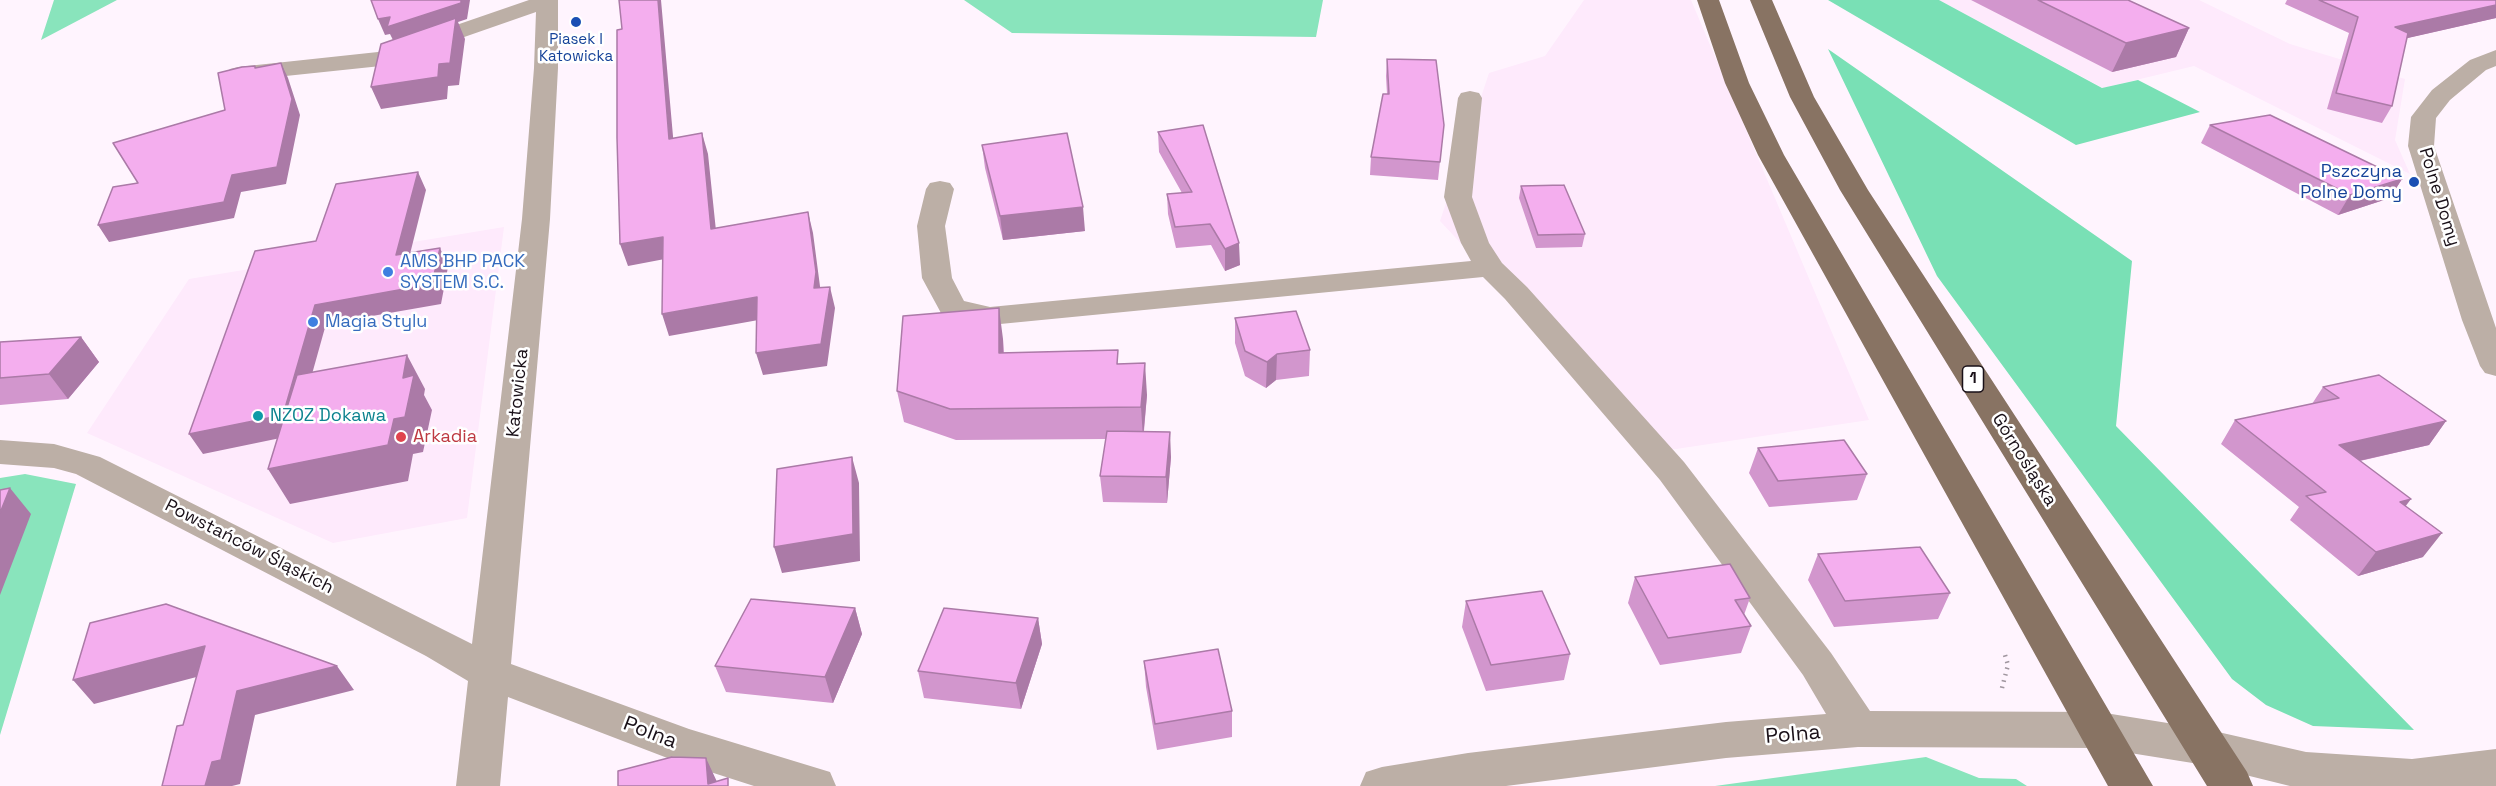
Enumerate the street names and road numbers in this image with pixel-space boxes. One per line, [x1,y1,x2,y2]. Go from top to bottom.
street label: Polne Domy [2414,145,2464,249]
street label: Katowicka [503,348,533,438]
road number: 1 [1962,366,1984,392]
street label: Górnośląska [1987,410,2061,510]
street label: Powstańców Śląskich [161,495,337,599]
street label: Polna [620,711,680,755]
street label: Polna [1764,720,1822,750]

